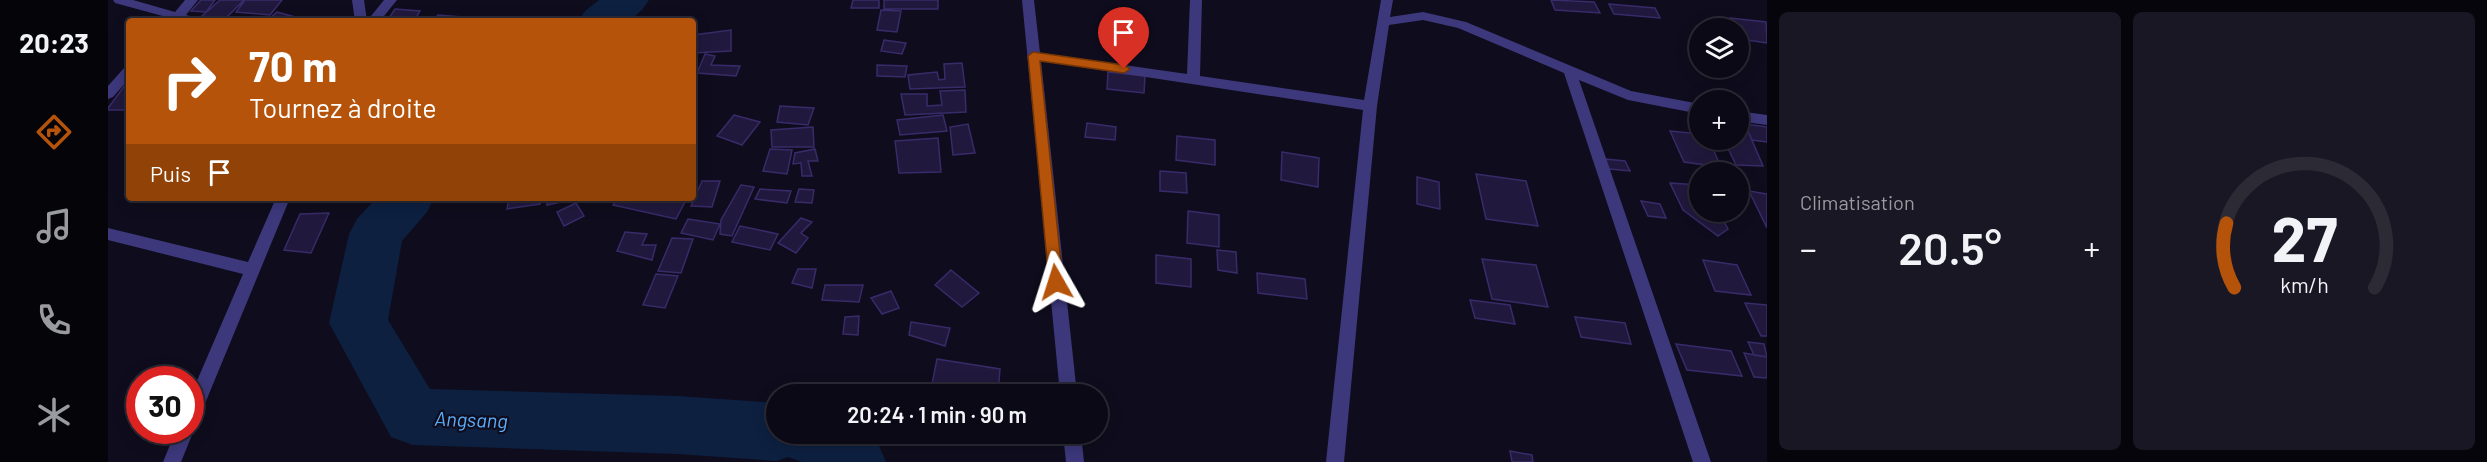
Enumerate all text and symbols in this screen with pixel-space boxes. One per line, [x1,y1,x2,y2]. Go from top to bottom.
pin [1098,7,1149,69]
icon: arrive [1107,16,1140,49]
map controls [1689,18,1749,222]
button: layers [1689,18,1749,78]
text: 20:23 [19,26,89,58]
text: 70 m [249,40,337,90]
icon: right [150,42,228,120]
button: + [1689,90,1749,150]
text: Tournez à droite [249,91,437,123]
icon: directions [33,111,75,153]
icon: arrive [203,156,236,189]
text: Puis [150,160,191,186]
button: − [1689,162,1749,222]
text: Climatisation [1800,190,1915,214]
text: 27 [2271,200,2337,274]
icon: music [33,205,75,247]
text: 20.5° [1898,220,2002,274]
text: − [1800,228,1817,268]
text: + [2083,228,2100,268]
position arrow [1024,250,1088,314]
text: km/h [2280,272,2328,297]
icon: phone [33,299,75,341]
speed limit sign: 30 [126,366,204,444]
icon: climate [33,394,75,436]
text: 20:24 · 1 min · 90 m [847,401,1027,427]
water label: Angsang [434,406,508,432]

